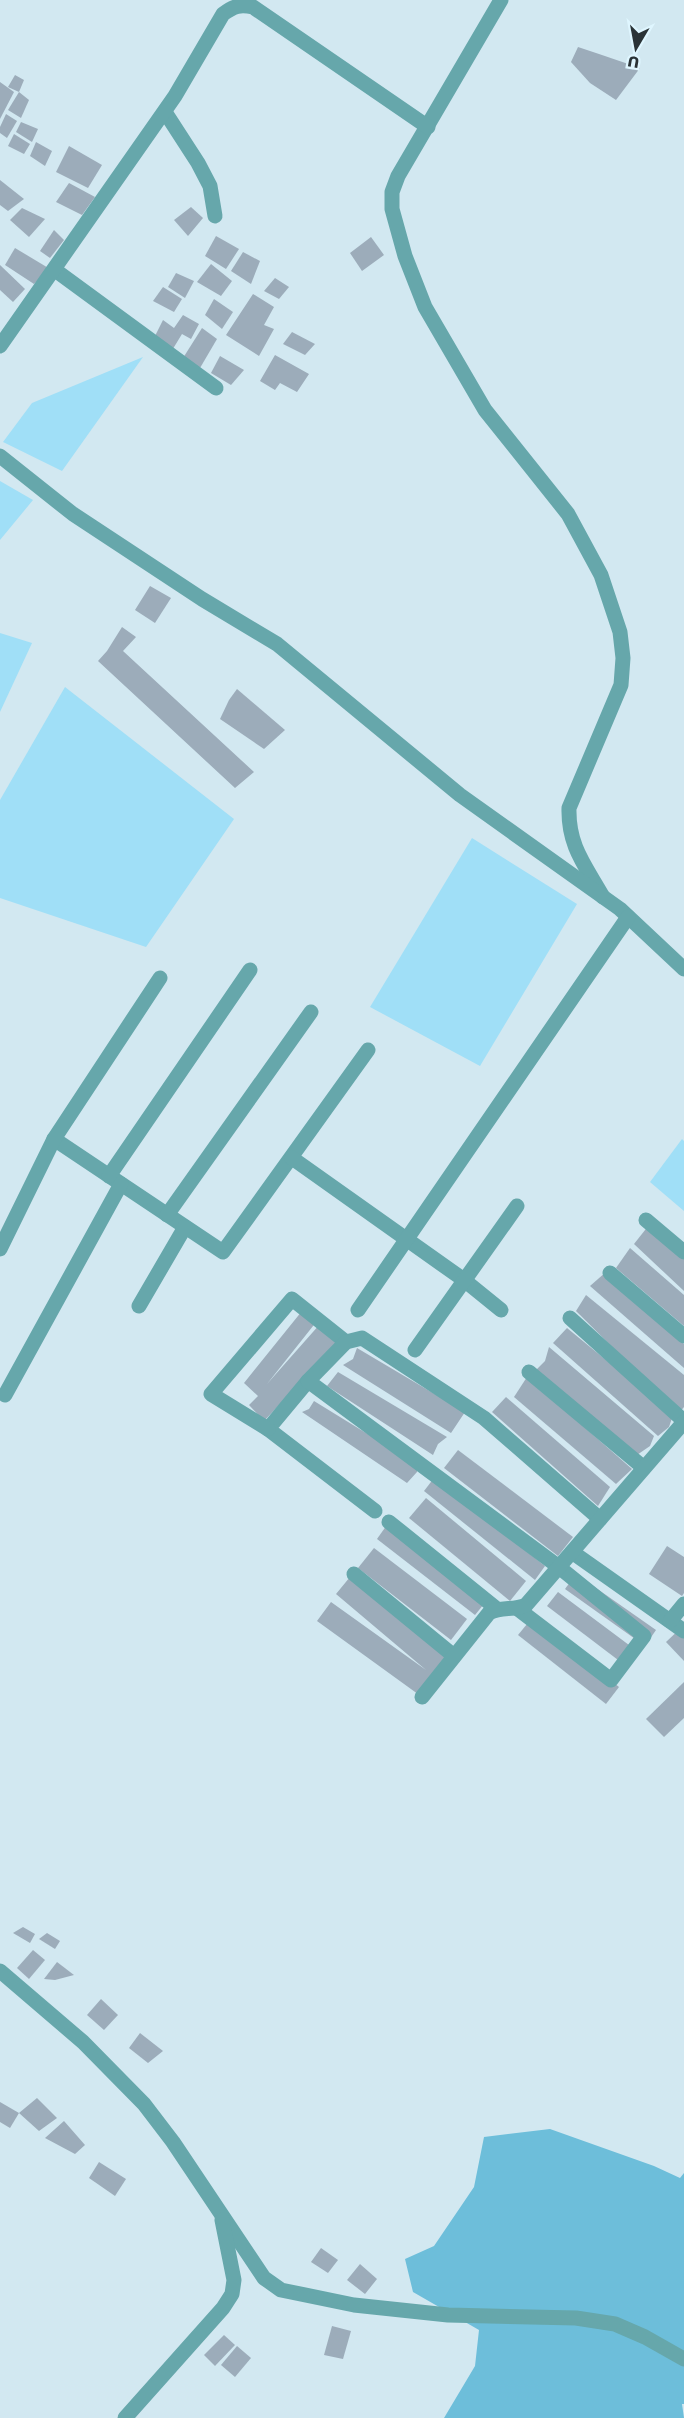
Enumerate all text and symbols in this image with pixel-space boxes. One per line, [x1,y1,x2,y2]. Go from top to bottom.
north arrow [606,18,666,78]
text: U [626,52,641,73]

